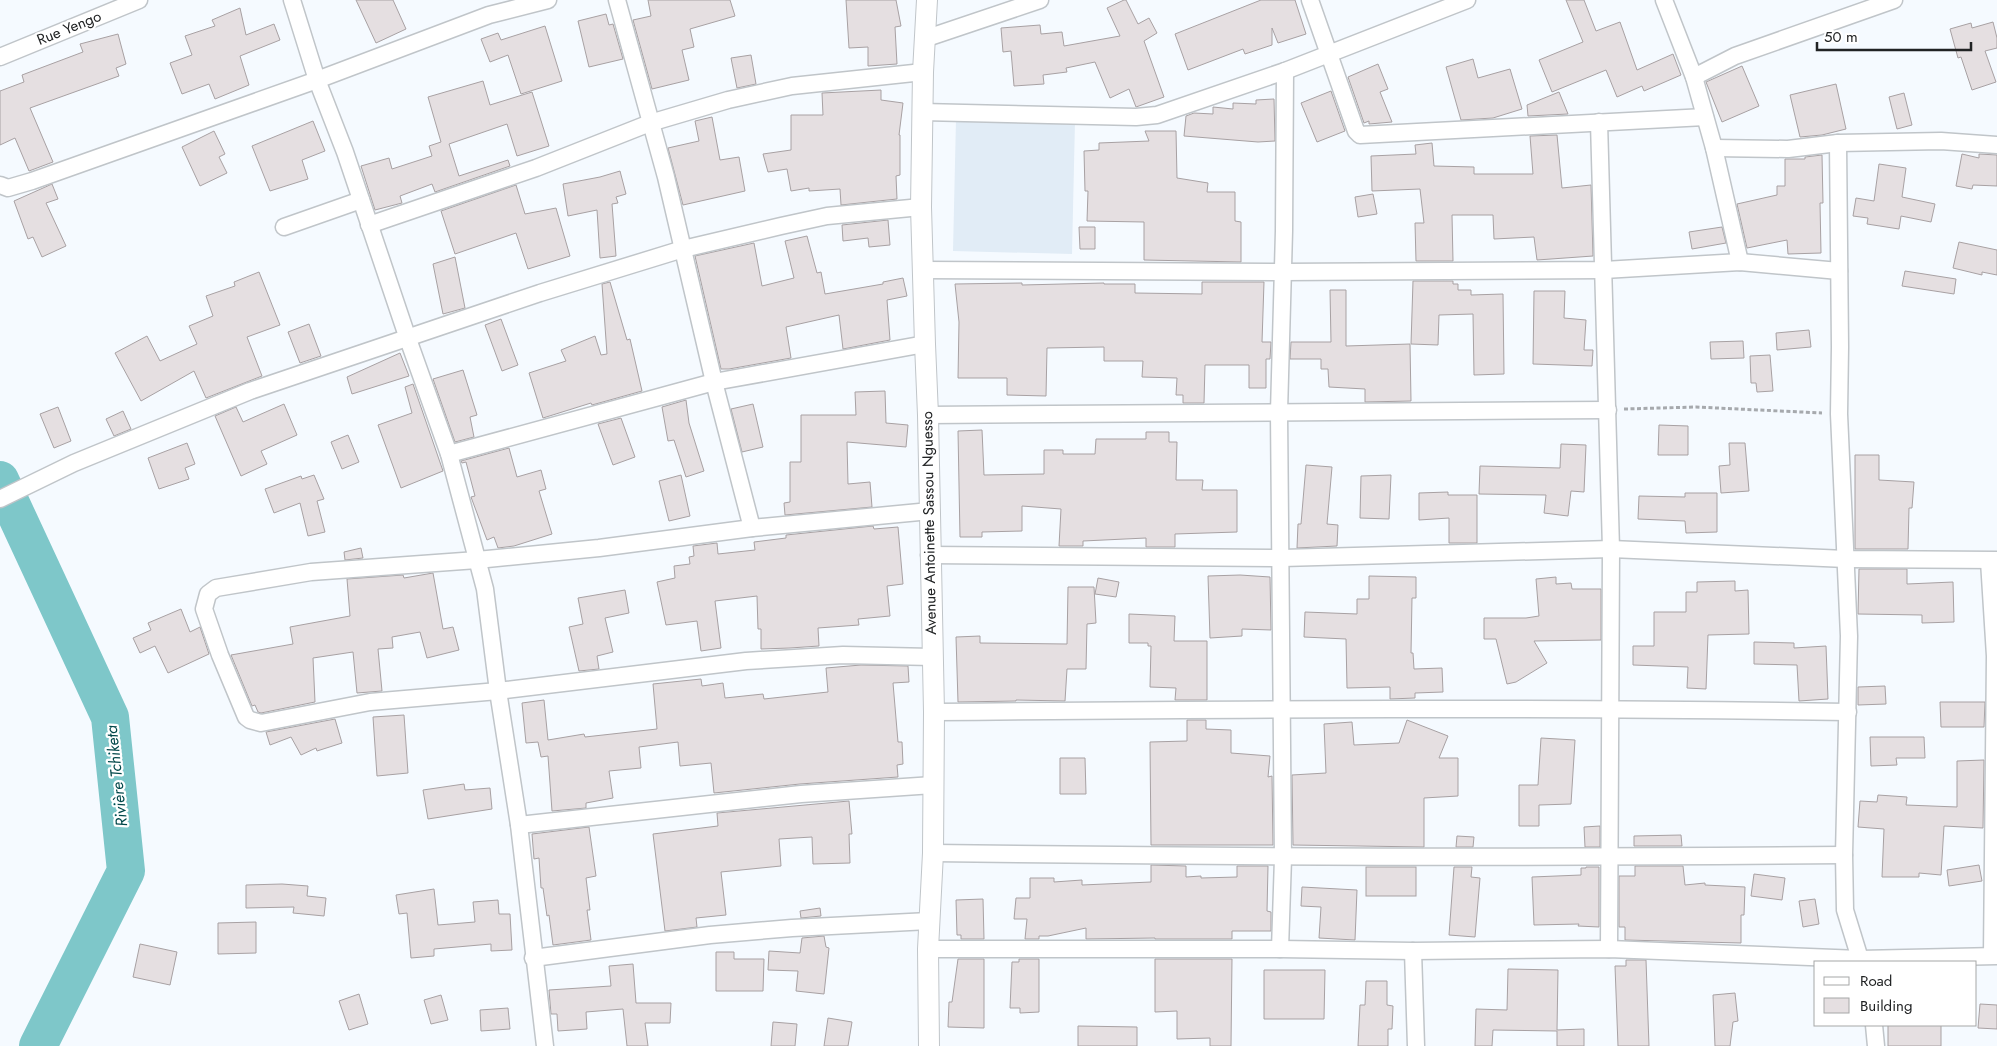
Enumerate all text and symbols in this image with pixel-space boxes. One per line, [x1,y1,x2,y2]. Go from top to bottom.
street label: Rue Yengo [33,5,105,51]
scale bar [1817,20,1971,52]
text: 50 m [1824,26,1858,48]
street label: Avenue Antoinette Sassou Nguesso [916,411,942,635]
water label: Rivière Tchiketa [100,724,133,828]
legend [1814,961,1977,1026]
text: Road [1860,970,1892,992]
text: Building [1860,995,1912,1017]

